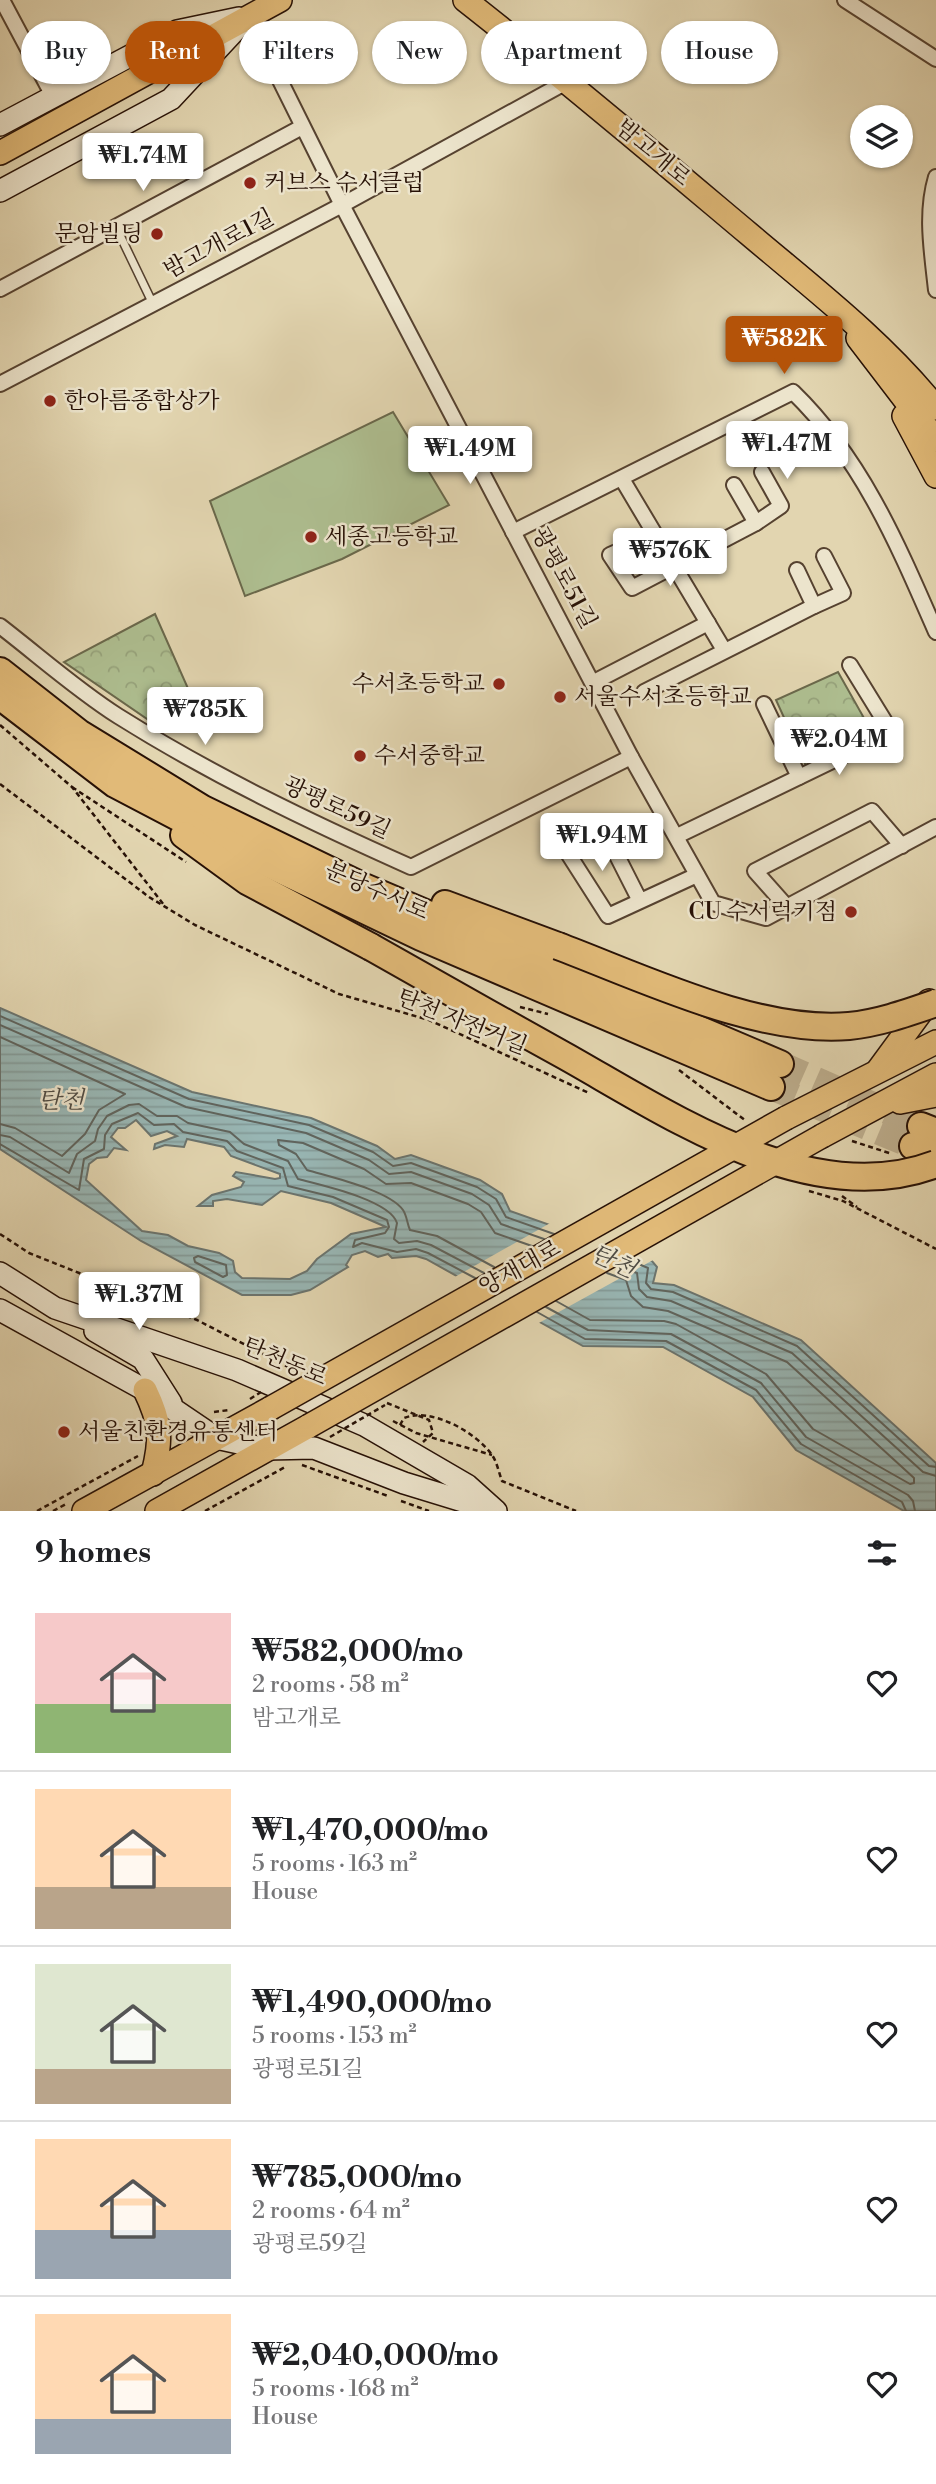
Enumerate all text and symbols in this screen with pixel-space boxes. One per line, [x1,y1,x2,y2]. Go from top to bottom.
chip: Buy [21,21,111,84]
chip: Rent [125,21,225,84]
chip: Filters [239,21,358,84]
chip: New [372,21,467,84]
chip: Apartment [481,21,647,84]
chip: House [661,21,778,84]
map controls [850,105,913,168]
button: layers [850,105,913,168]
street label: 밤고개로 [610,114,696,192]
pin: ₩1.74M [86,134,200,193]
text: ₩1.74M [98,142,188,170]
place label: 커브스 수서클럽 [264,169,424,197]
marker: 커브스 수서클럽 [242,175,258,191]
street label: 밤고개로1길 [159,203,279,285]
place label: 문암빌딩 [54,220,143,248]
marker: 문암빌딩 [149,226,165,242]
pin: ₩582K [735,316,833,376]
text: ₩582K [742,325,826,353]
place label: 한아름종합상가 [64,387,220,415]
marker: 한아름종합상가 [42,393,58,409]
pin: ₩1.47M [730,421,844,481]
pin: ₩1.49M [413,426,527,486]
text: ₩1.47M [742,430,832,458]
text: ₩1.49M [424,435,516,463]
street label: 광평로51길 [525,522,603,634]
place label: 세종고등학교 [325,523,458,551]
pin: ₩576K [621,528,719,588]
marker: 세종고등학교 [303,529,319,545]
text: ₩576K [629,537,711,565]
place label: 수서초등학교 [352,670,485,698]
marker: 수서초등학교 [491,676,507,692]
place label: 서울수서초등학교 [574,683,752,711]
pin: ₩785K [156,688,254,747]
marker: 서울수서초등학교 [552,689,568,705]
text: ₩785K [163,696,247,724]
pin: ₩2.04M [782,718,896,777]
text: ₩2.04M [790,726,888,754]
place label: 수서중학교 [374,742,485,770]
marker: 수서중학교 [352,748,368,764]
street label: 광평로59길 [279,771,395,845]
pin: ₩1.94M [545,814,659,873]
text: ₩1.94M [556,822,648,850]
street label: 분당수서로 [321,856,433,926]
place label: CU 수서럭키점 [688,898,837,926]
marker: CU 수서럭키점 [843,904,859,920]
street label: 탄천 자전거길 [393,983,531,1061]
water label: 탄천 [38,1086,86,1116]
street label: 양재대로 [474,1234,566,1302]
water label: 탄천 [586,1239,642,1286]
pin: ₩1.37M [82,1272,196,1332]
text: ₩1.37M [95,1281,183,1309]
street label: 탄천동로 [239,1332,331,1392]
place label: 서울친환경유통센터 [78,1418,278,1446]
marker: 서울친환경유통센터 [56,1424,72,1440]
text: 9 homes [35,1534,151,1572]
icon: filters [863,1534,901,1572]
text: ₩582,000/mo [252,1633,464,1671]
icon: home [91,1641,175,1725]
icon: heart [863,1664,901,1702]
text: 2 rooms · 58 m² [252,1671,409,1699]
text: 밤고개로 [252,1704,341,1732]
text: ₩1,470,000/mo [252,1812,489,1850]
icon: home [91,1817,175,1901]
icon: heart [863,1840,901,1878]
text: 5 rooms · 163 m² [252,1850,417,1878]
text: House [252,1878,318,1906]
text: ₩1,490,000/mo [252,1984,492,2022]
icon: home [91,1992,175,2076]
icon: heart [863,2015,901,2053]
text: 5 rooms · 153 m² [252,2022,417,2050]
text: 광평로51길 [252,2055,363,2083]
text: ₩785,000/mo [252,2159,462,2197]
icon: home [91,2167,175,2251]
icon: heart [863,2190,901,2228]
text: 2 rooms · 64 m² [252,2197,410,2225]
text: 광평로59길 [252,2230,367,2258]
text: ₩2,040,000/mo [252,2337,499,2375]
icon: home [91,2342,175,2426]
icon: heart [863,2365,901,2403]
text: 5 rooms · 168 m² [252,2375,419,2403]
text: House [252,2403,318,2431]

